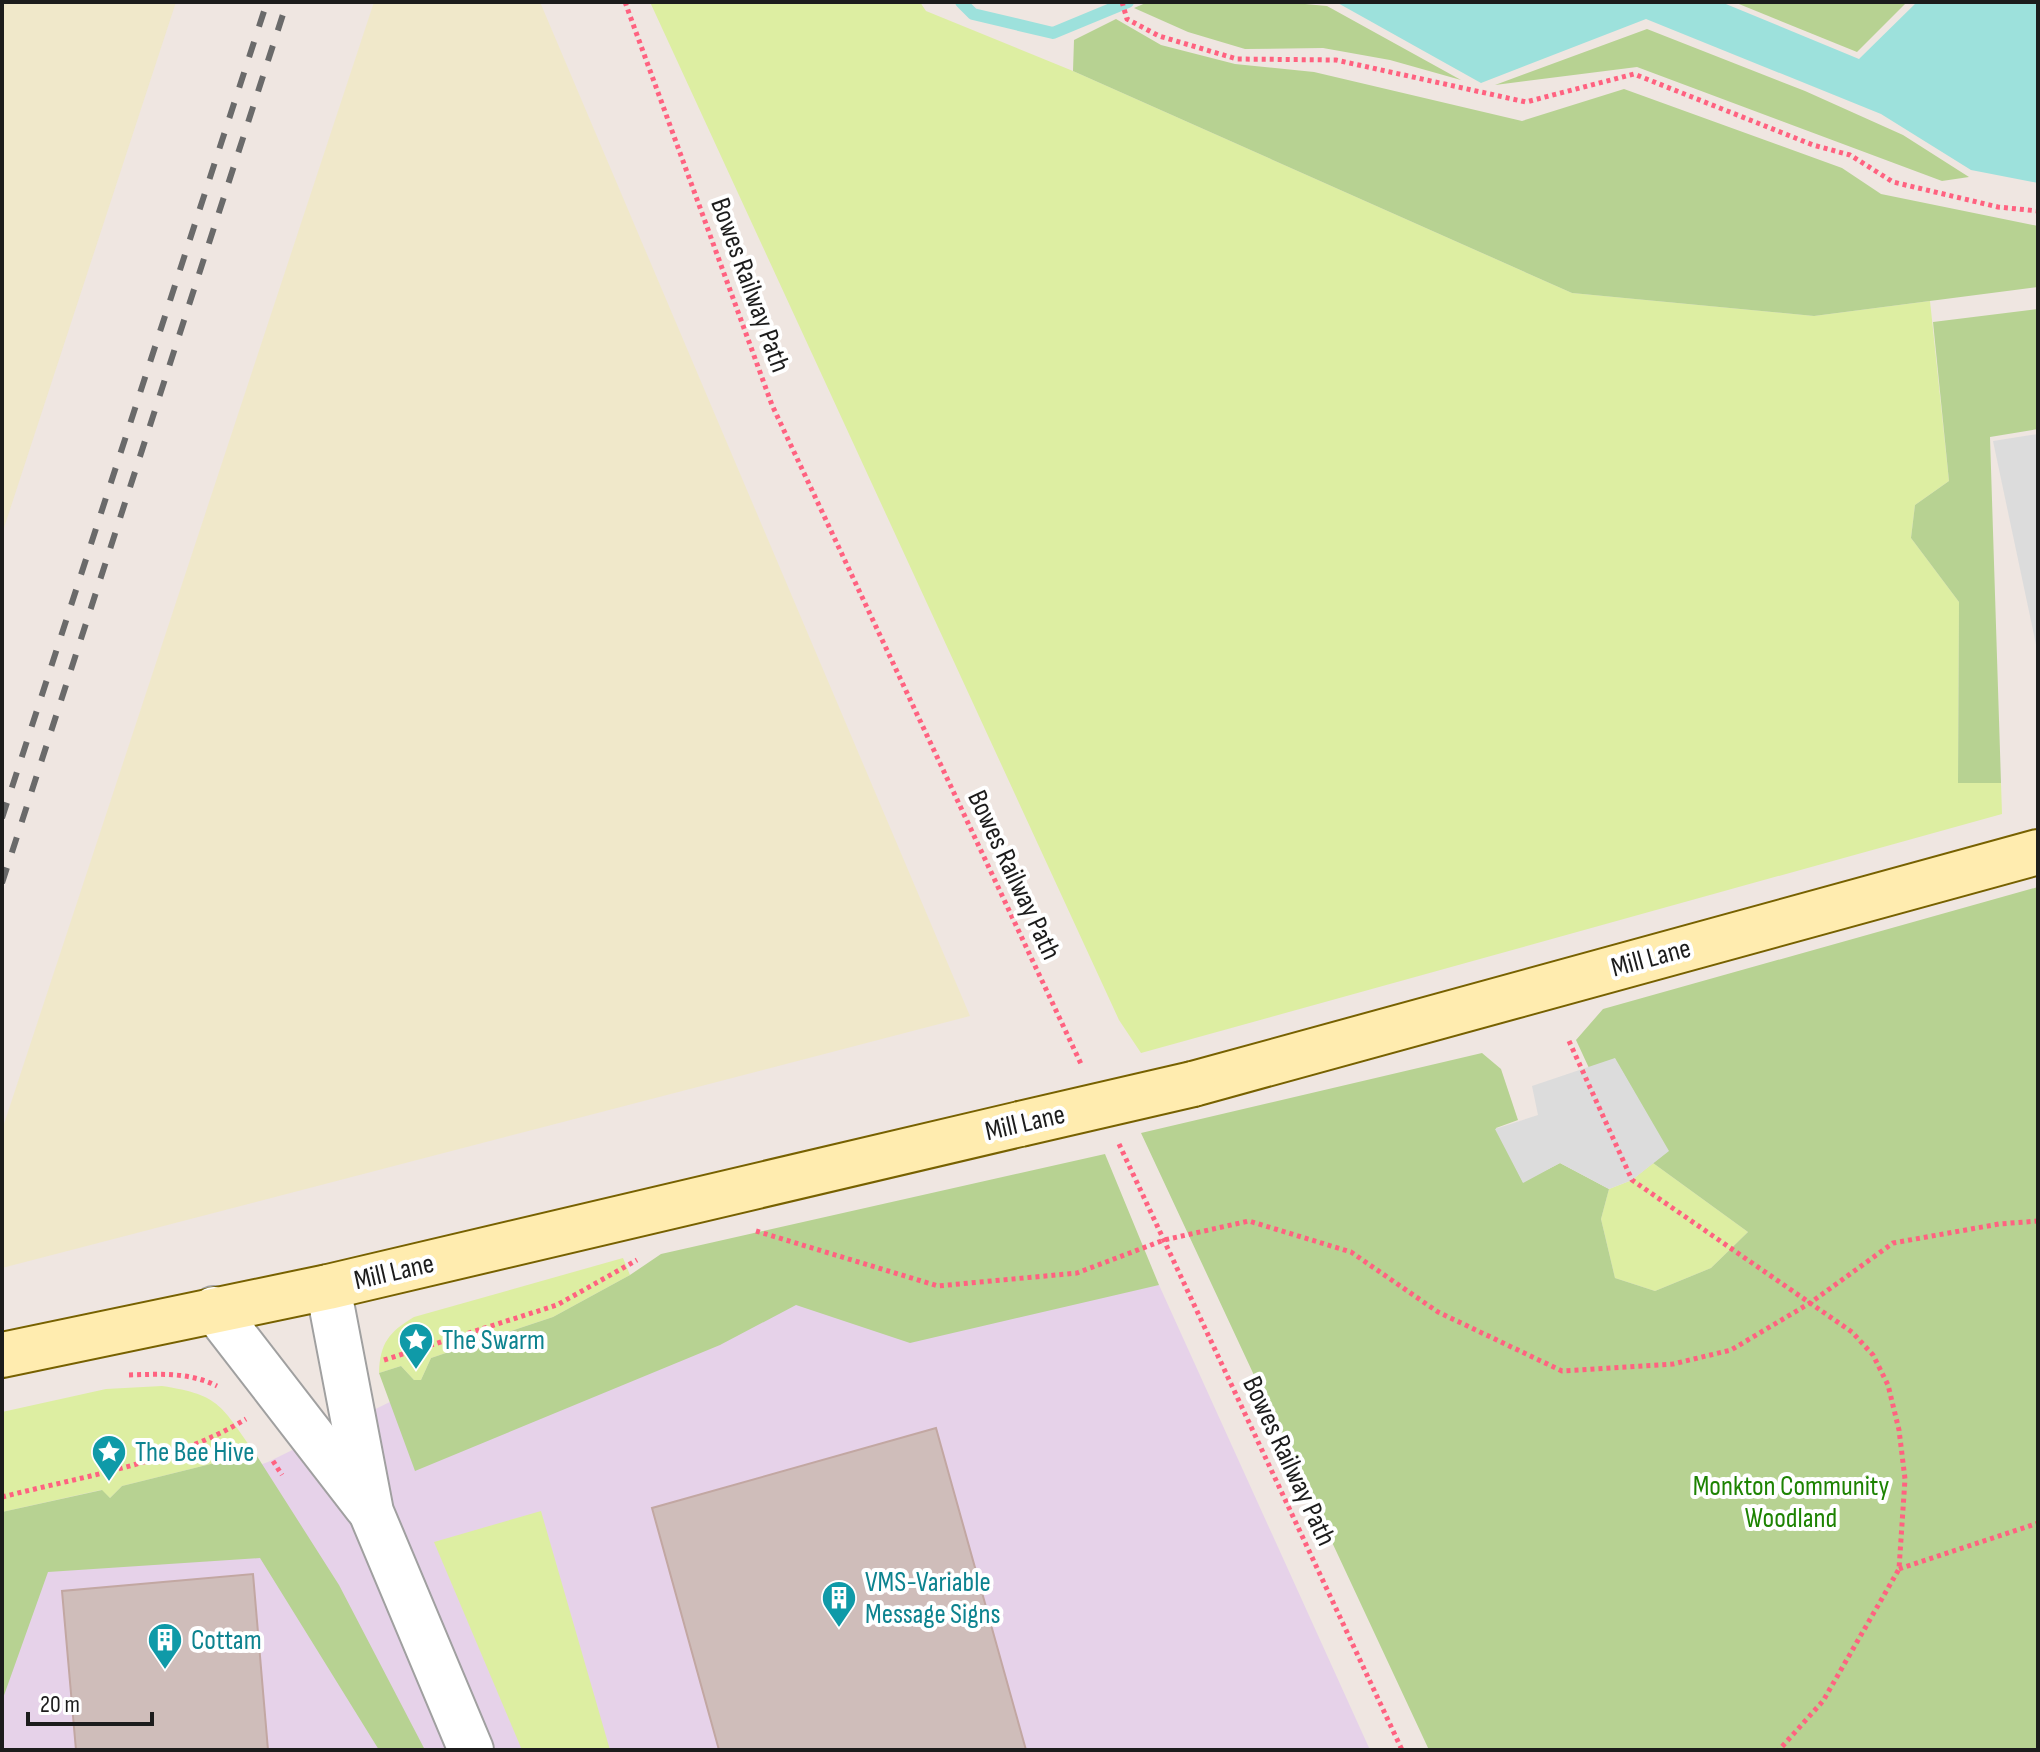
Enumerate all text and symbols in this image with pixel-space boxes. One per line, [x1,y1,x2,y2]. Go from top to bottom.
street label: Bowes Railway Path [703,193,797,377]
street label: Bowes Railway Path [960,785,1068,965]
street label: Mill Lane [1608,932,1694,984]
street label: Mill Lane [982,1098,1068,1148]
street label: Mill Lane [351,1247,437,1297]
place icon: The Swarm [397,1321,435,1371]
place label: The Swarm [442,1324,545,1357]
street label: Bowes Railway Path [1235,1371,1343,1551]
place icon: The Bee Hive [90,1433,128,1483]
place label: The Bee Hive [135,1436,255,1469]
park label: Monkton Community Woodland [1693,1470,1889,1535]
place label: VMS-Variable Message Signs [865,1566,1001,1631]
building icon: VMS-Variable Message Signs [820,1579,858,1629]
building icon: Cottam [146,1621,184,1671]
place label: Cottam [191,1624,262,1657]
scale bar [28,1676,152,1726]
text: 20 m [40,1690,80,1719]

